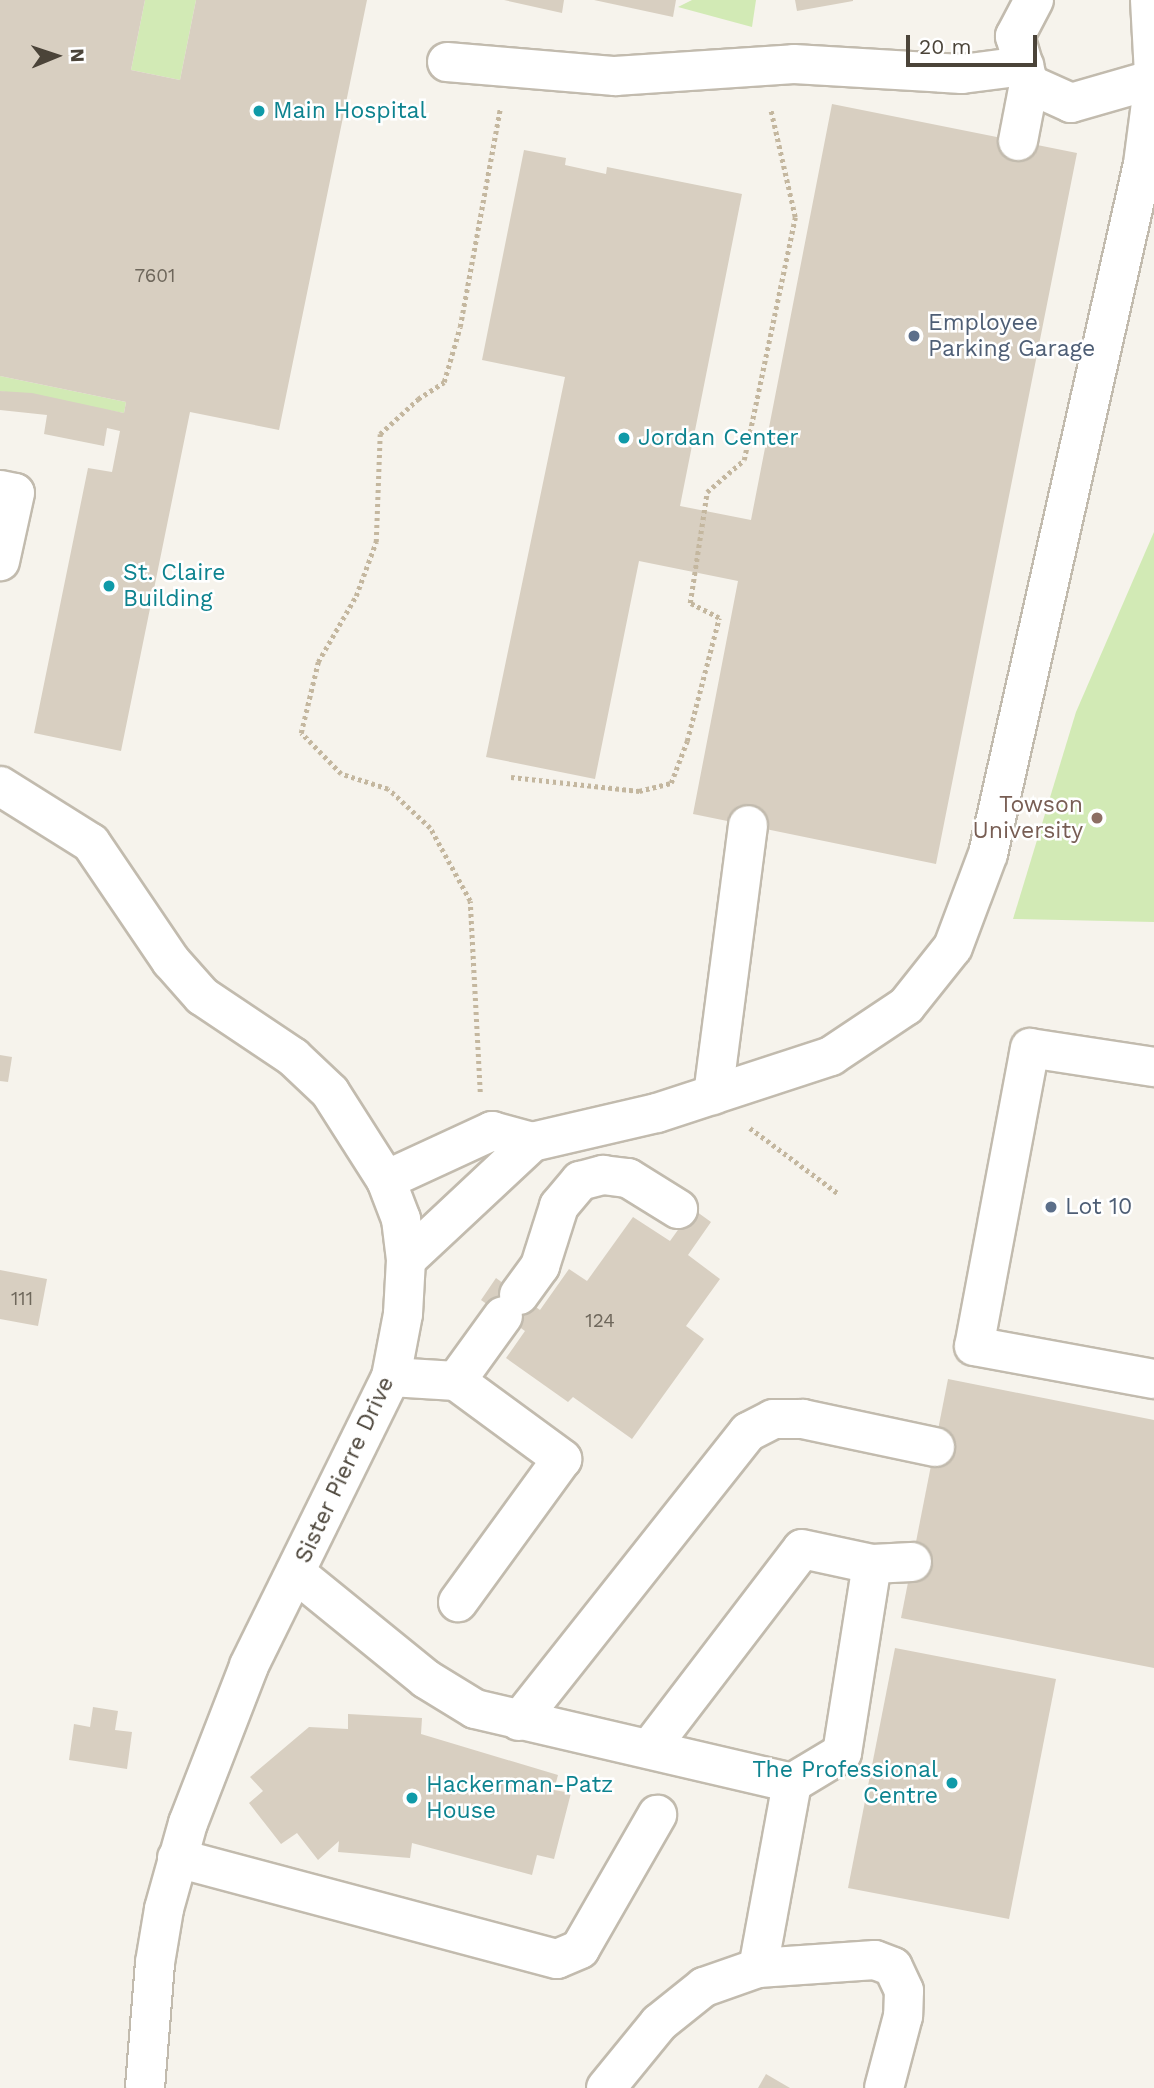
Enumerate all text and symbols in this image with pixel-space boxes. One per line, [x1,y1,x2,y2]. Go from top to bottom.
north arrow [21,21,91,91]
scale bar [909,21,1040,65]
text: 20 m [919,34,971,59]
text: N [66,48,89,63]
place label: Main Hospital [273,97,427,125]
marker: Main Hospital [251,103,267,119]
house number: 7601 [134,265,176,287]
place label: Employee Parking Garage [928,309,1095,363]
marker: Employee Parking Garage [906,328,922,344]
place label: Jordan Center [638,424,799,452]
marker: Jordan Center [616,430,632,446]
place label: St. Claire Building [123,559,226,613]
marker: St. Claire Building [101,578,117,594]
place label: Towson University [973,791,1083,845]
marker: Towson University [1089,810,1105,826]
place label: Lot 10 [1065,1193,1133,1221]
marker: Lot 10 [1043,1199,1059,1215]
house number: 111 [11,1288,33,1310]
house number: 124 [585,1310,615,1332]
street label: Sister Pierre Drive [290,1372,400,1568]
place label: The Professional Centre [752,1756,938,1810]
place label: Hackerman-Patz House [426,1771,613,1825]
marker: The Professional Centre [944,1775,960,1791]
marker: Hackerman-Patz House [404,1790,420,1806]

